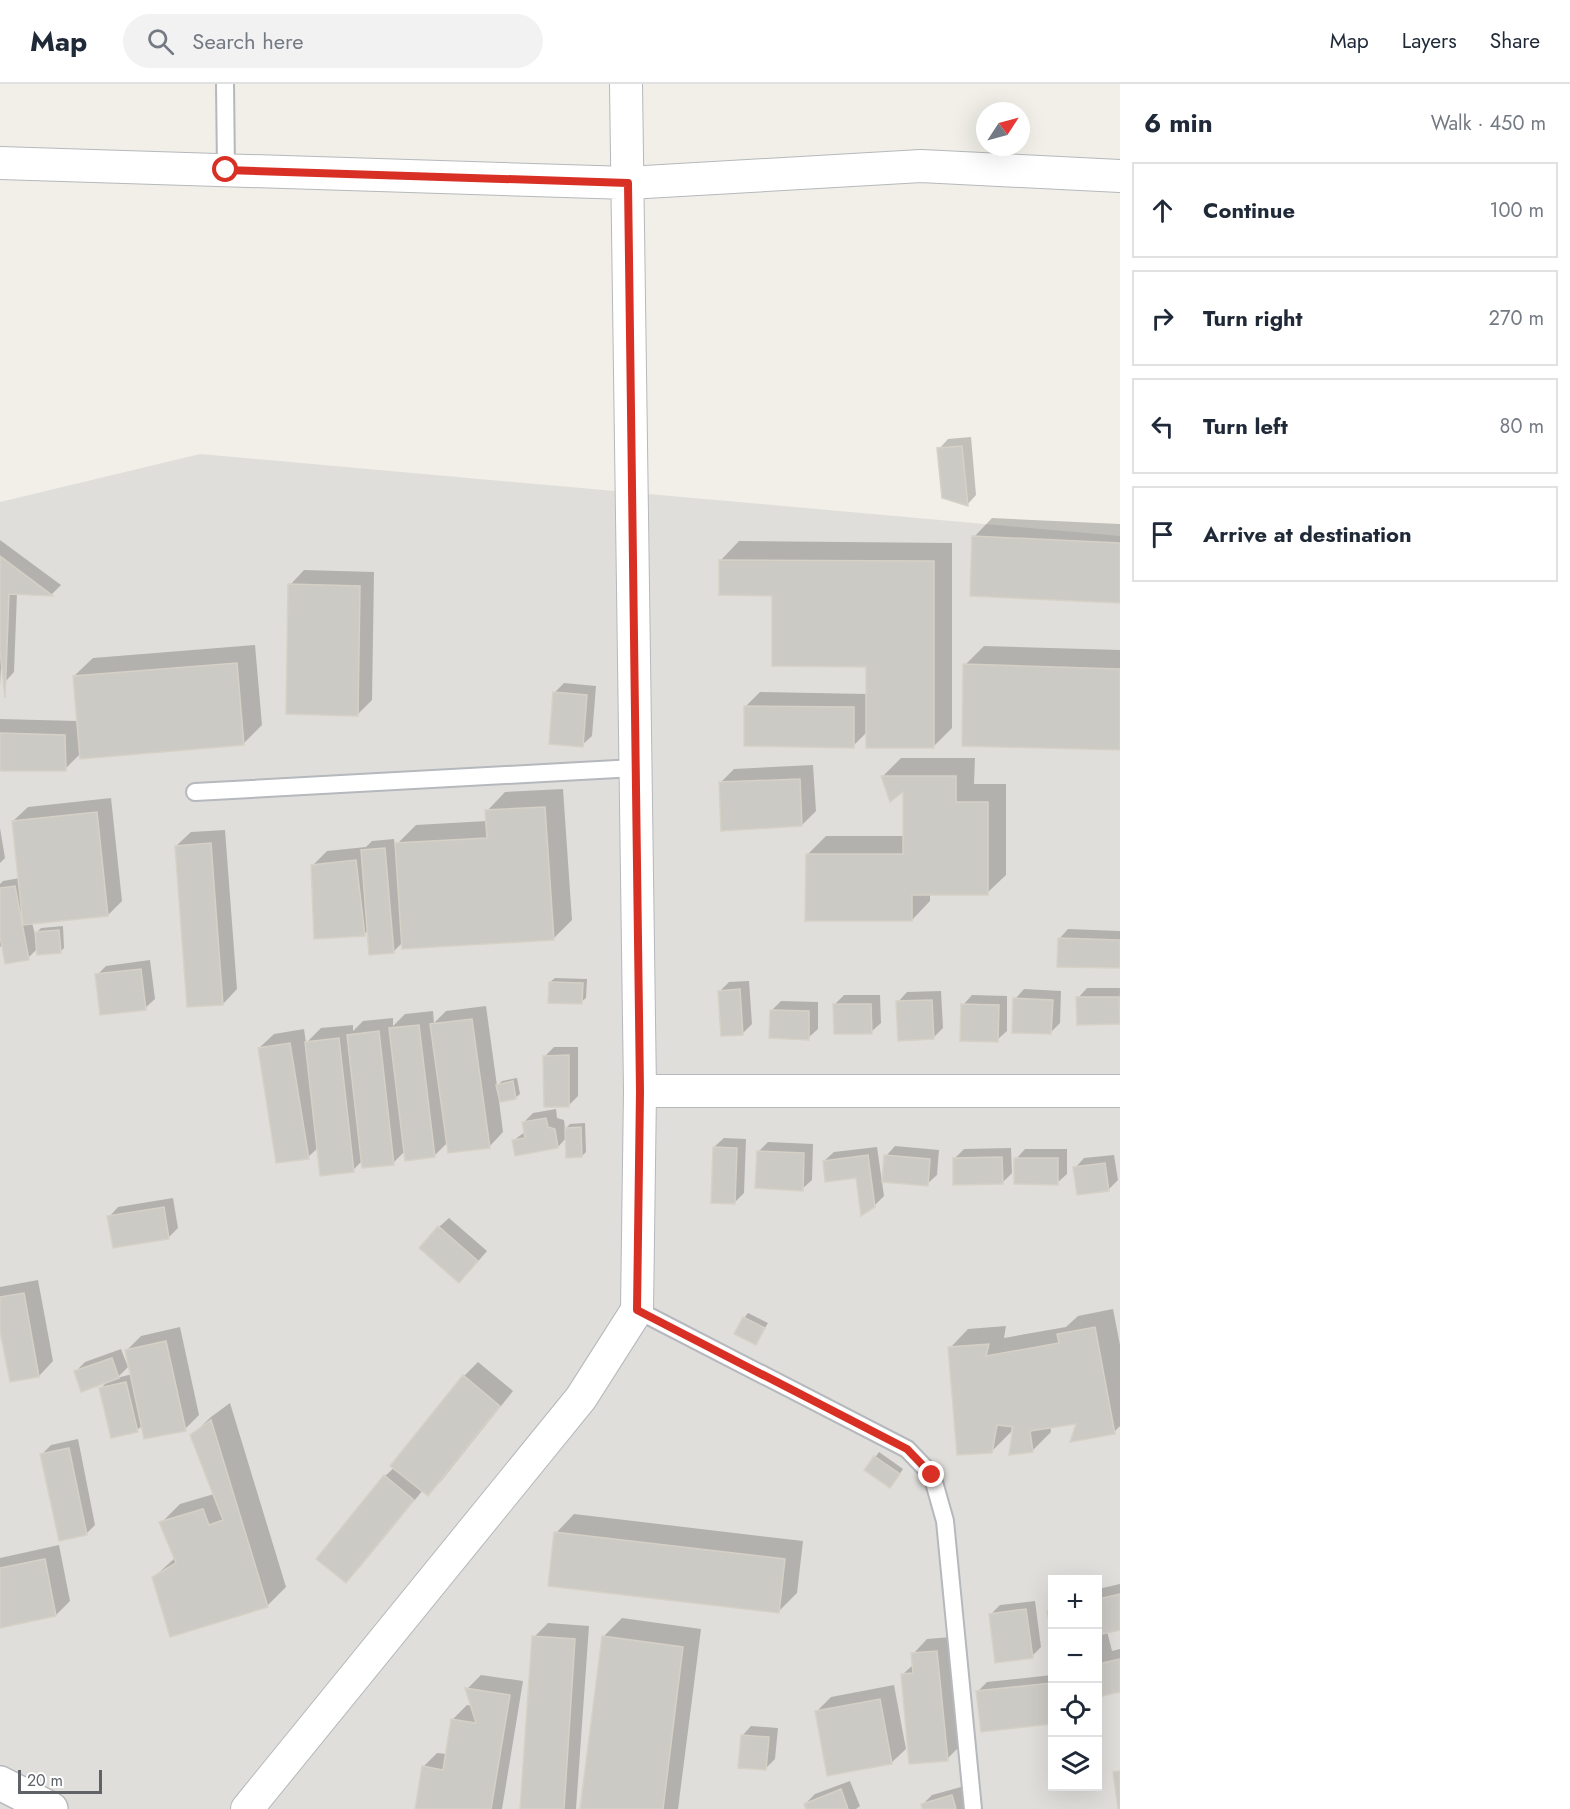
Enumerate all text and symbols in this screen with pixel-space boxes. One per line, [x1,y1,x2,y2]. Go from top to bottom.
search box [123,14,543,68]
text: Map [30,21,87,62]
icon: search [144,25,177,58]
text: Search here [192,25,304,57]
text: Map [1330,26,1369,56]
text: Layers [1402,26,1457,56]
text: Share [1490,26,1540,56]
north arrow [976,102,1030,156]
text: 6 min [1144,104,1213,142]
text: Walk · 450 m [1431,109,1546,138]
route start [212,156,238,182]
icon: ahead [1146,194,1179,227]
text: Continue [1203,194,1295,226]
text: 100 m [1489,196,1544,225]
icon: right [1146,302,1179,335]
text: Turn right [1203,302,1303,334]
text: 270 m [1489,304,1544,333]
icon: left [1146,410,1179,443]
text: Turn left [1203,410,1288,442]
text: 80 m [1499,412,1544,441]
icon: arrive [1146,518,1179,551]
text: Arrive at destination [1203,518,1412,550]
route end [918,1461,944,1487]
map controls [1048,1575,1102,1791]
button: + [1048,1575,1102,1629]
button: − [1048,1629,1102,1683]
button: locate [1048,1683,1102,1737]
button: layers [1048,1737,1102,1791]
scale bar [18,1767,102,1794]
text: 20 m [27,1769,63,1792]

